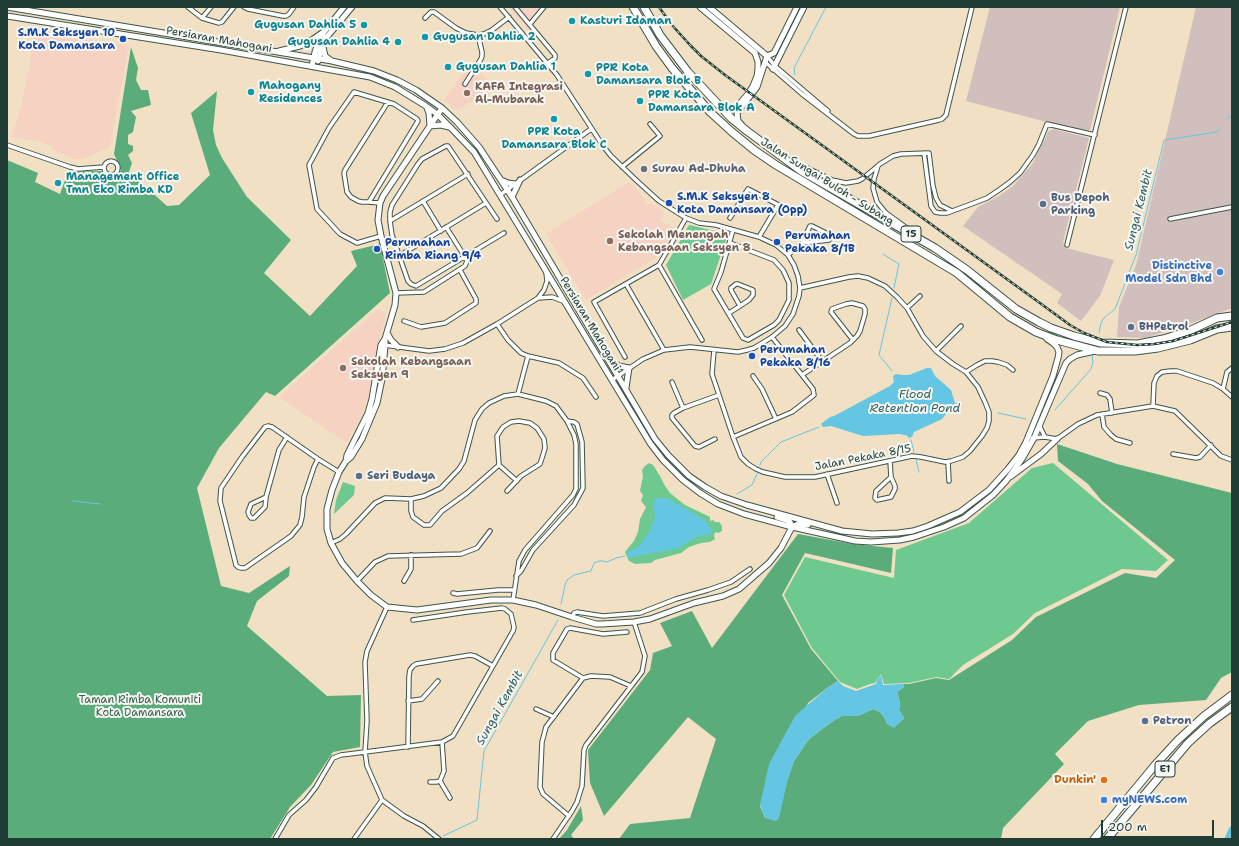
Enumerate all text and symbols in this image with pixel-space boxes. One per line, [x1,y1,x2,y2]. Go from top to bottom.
place label: Kasturi Idaman [580,14,672,28]
marker: Kasturi Idaman [567,16,577,26]
place label: Gugusan Dahlia 5 [254,18,356,32]
marker: Gugusan Dahlia 5 [359,20,369,30]
street label: Persiaran Mahogani [165,24,273,56]
place label: S.M.K Seksyen 10 Kota Damansara [18,26,115,52]
place label: Gugusan Dahlia 2 [433,30,535,44]
marker: Gugusan Dahlia 2 [420,32,430,42]
marker: S.M.K Seksyen 10 Kota Damansara [118,34,128,44]
place label: Gugusan Dahlia 4 [288,35,390,49]
marker: Gugusan Dahlia 4 [393,37,403,47]
place label: Gugusan Dahlia 1 [456,60,556,74]
place label: PPR Kota Damansara Blok B [596,61,701,87]
marker: Gugusan Dahlia 1 [443,62,453,72]
marker: PPR Kota Damansara Blok B [583,69,593,79]
place label: Mahogany Residences [259,79,322,105]
place label: KAFA Integrasi Al-Mubarak [475,80,563,106]
marker: Mahogany Residences [246,87,256,97]
marker: KAFA Integrasi Al-Mubarak [462,88,472,98]
place label: PPR Kota Damansara Blok A [648,88,755,114]
marker: PPR Kota Damansara Blok A [635,96,645,106]
marker: PPR Kota Damansara Blok C [549,114,559,124]
place label: PPR Kota Damansara Blok C [501,125,607,151]
street label: Jalan Sungai Buloh - Subang [758,136,896,228]
place label: Surau Ad-Dhuha [652,162,745,176]
marker: Surau Ad-Dhuha [639,164,649,174]
water label: Sungai Kembit [1122,168,1156,252]
place label: Management Office Tmn Eko Rimba KD [66,170,179,196]
marker: Management Office Tmn Eko Rimba KD [53,178,63,188]
place label: S.M.K Seksyen 8 Kota Damansara (Opp) [677,190,807,216]
place label: Bus Depoh Parking [1051,191,1110,217]
marker: S.M.K Seksyen 8 Kota Damansara (Opp) [664,198,674,208]
marker: Bus Depoh Parking [1038,199,1048,209]
road number: 15 [901,226,921,242]
place label: Sekolah Menengah Kebangsaan Seksyen 8 [618,228,751,254]
place label: Perumahan Pekaka 8/1B [785,229,855,255]
place label: Perumahan Rimba Riang 9/4 [385,236,481,262]
marker: Sekolah Menengah Kebangsaan Seksyen 8 [605,236,615,246]
marker: Perumahan Pekaka 8/1B [772,237,782,247]
marker: Perumahan Rimba Riang 9/4 [372,244,382,254]
place label: Distinctive Model Sdn Bhd [1125,259,1212,285]
marker: Distinctive Model Sdn Bhd [1215,267,1225,277]
street label: Persiaran Mahogani [557,275,623,373]
place label: BHPetrol [1139,320,1189,334]
marker: BHPetrol [1126,322,1136,332]
place label: Perumahan Pekaka 8/16 [760,343,830,369]
marker: Perumahan Pekaka 8/16 [747,351,757,361]
place label: Sekolah Kebangsaan Seksyen 9 [351,355,471,381]
marker: Sekolah Kebangsaan Seksyen 9 [338,363,348,373]
water label: Flood Retention Pond [870,388,960,416]
street label: Jalan Pekaka 8/15 [814,442,912,474]
place label: Seri Budaya [367,469,435,483]
marker: Seri Budaya [354,471,364,481]
water label: Sungai Kembit [474,668,526,748]
park label: Taman Rimba Komuniti Kota Damansara [79,693,201,719]
place label: Petron [1153,714,1191,728]
marker: Petron [1140,716,1150,726]
road number: E1 [1155,761,1175,777]
place label: Dunkin' [1054,773,1096,787]
marker: Dunkin' [1099,775,1109,785]
place label: myNEWS.com [1112,793,1187,807]
marker: myNEWS.com [1099,795,1109,805]
scale bar [1103,812,1216,838]
text: 200 m [1108,819,1147,835]

